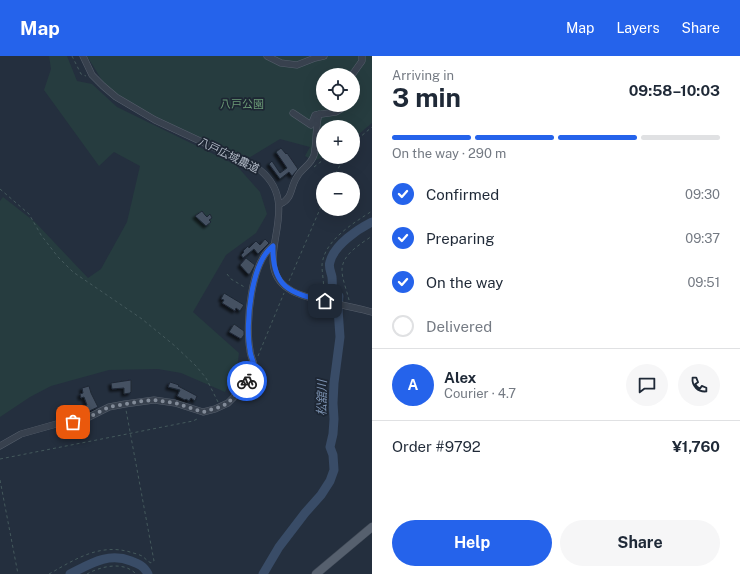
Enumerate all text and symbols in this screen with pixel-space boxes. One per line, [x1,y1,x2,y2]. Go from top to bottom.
text: Map [20,17,60,39]
text: Map [566,20,594,36]
text: Layers [616,20,660,36]
text: Share [682,20,720,36]
map controls [316,68,360,216]
button: locate [316,68,360,112]
text: Arriving in [392,68,454,83]
text: 3 min [392,82,461,113]
text: 09:58–10:03 [629,82,720,99]
park label: 八戸公園 [220,98,264,110]
button: + [316,120,360,164]
street label: 八戸広域農道 [197,135,261,175]
text: On the way · 290 m [392,146,506,161]
button: − [316,172,360,216]
icon: check [392,183,414,205]
text: Confirmed [426,186,499,203]
text: 09:30 [685,187,720,202]
icon: check [392,227,414,249]
text: Preparing [426,230,495,247]
text: 09:37 [685,231,720,246]
icon: check [392,271,414,293]
text: On the way [426,274,503,291]
text: 09:51 [687,275,720,290]
pin [308,284,342,318]
icon: home [314,290,336,312]
text: Delivered [426,318,492,335]
courier [227,361,267,401]
button: chat [626,364,668,406]
button: phone [678,364,720,406]
text: Alex [444,369,476,386]
icon: bike [236,370,258,392]
text: A [408,376,418,393]
water label: 松舘川 [315,378,329,416]
text: Courier · 4.7 [444,386,516,401]
pin [56,405,90,439]
icon: bag [62,411,84,433]
text: Order #9792 [392,438,481,455]
text: ¥1,760 [672,438,720,455]
button: Help [392,520,552,566]
button: Share [560,520,720,566]

